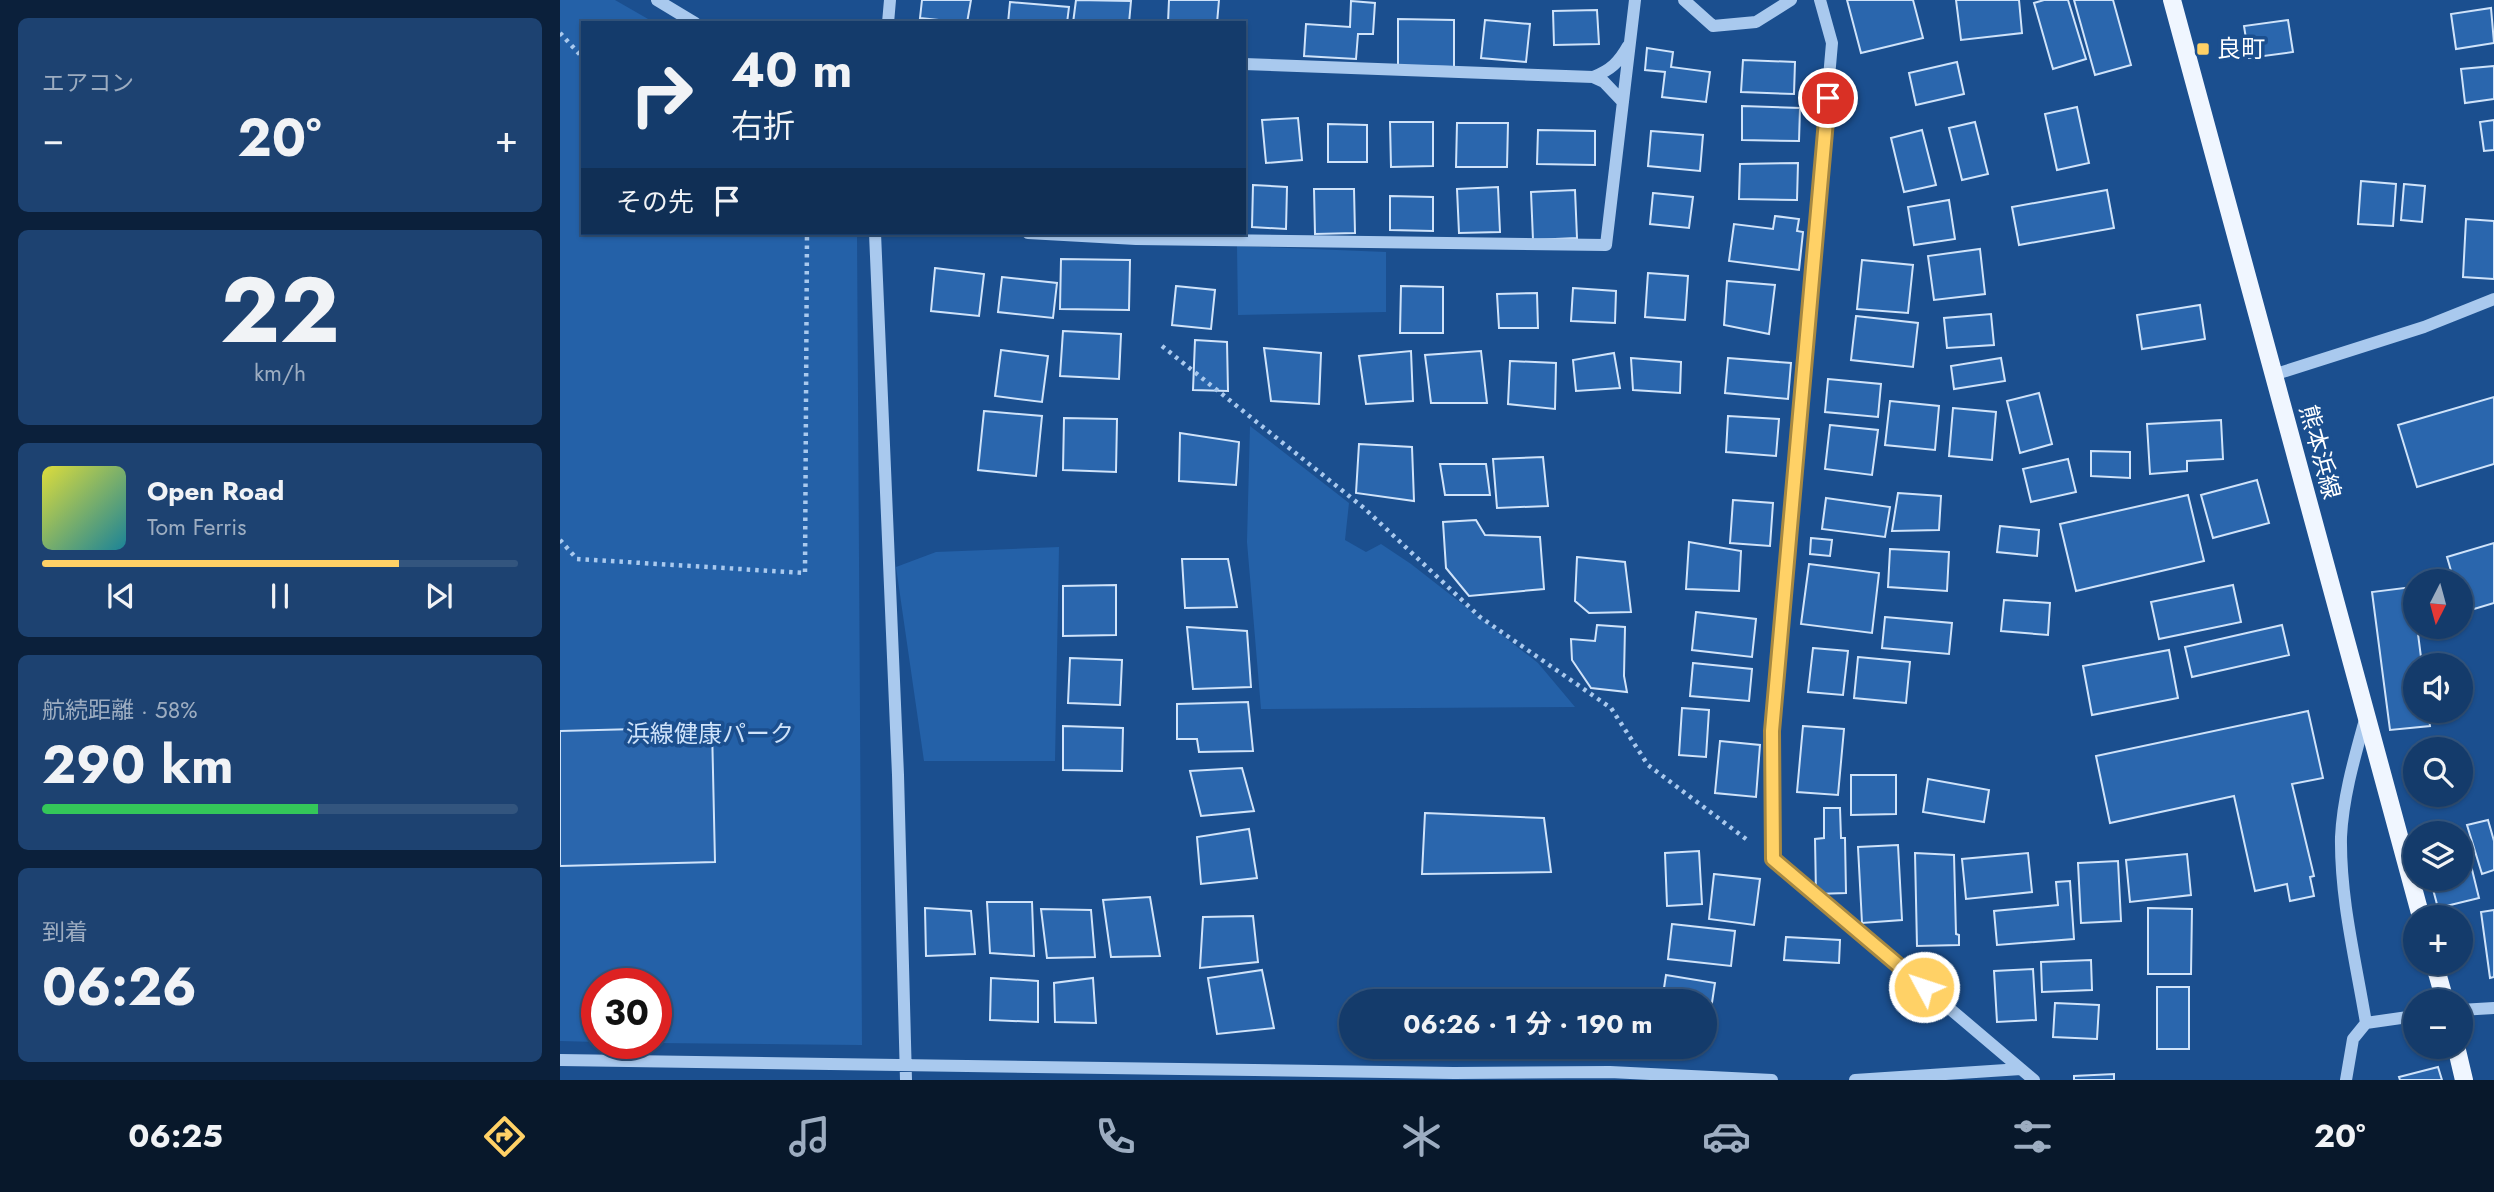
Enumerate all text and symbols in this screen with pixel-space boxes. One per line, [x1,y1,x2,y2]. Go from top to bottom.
place label: 良町 [2217,31,2265,66]
text: 40 m [731,35,853,105]
marker: 良町 [2195,41,2211,57]
icon: right [616,49,707,140]
text: エアコン [42,66,134,100]
pin [1798,68,1858,128]
icon: arrive [1809,79,1847,117]
text: 20° [238,100,322,176]
text: 右折 [731,103,795,149]
text: − [42,111,64,166]
text: + [495,111,518,166]
icon: arrive [708,182,746,220]
text: その先 [616,183,694,221]
text: 22 [220,245,340,376]
text: km/h [254,356,306,390]
street label: 熊本浜線 [2291,401,2350,503]
text: Open Road [147,472,284,510]
text: Tom Ferris [147,510,246,544]
north arrow [2403,569,2473,639]
map controls [2403,569,2473,1059]
icon: previous [102,577,140,615]
icon: pause [261,577,299,615]
icon: next [420,577,458,615]
button: sound [2403,653,2473,723]
text: 航続距離 · 58% [42,693,198,727]
park label: 浜線健康パーク [626,716,794,751]
text: 290 km [42,727,234,803]
button: search [2403,737,2473,807]
button: layers [2403,821,2473,891]
button: + [2403,905,2473,975]
text: 到着 [42,915,88,949]
text: 06:26 [42,949,197,1025]
position arrow [1887,950,1961,1024]
speed limit sign: 30 [581,968,672,1059]
button: − [2403,989,2473,1059]
text: 06:26 · 1 分 · 190 m [1403,1005,1653,1043]
icon: directions [480,1112,529,1161]
icon: music [785,1112,834,1161]
icon: phone [1091,1112,1140,1161]
icon: climate [1397,1112,1446,1161]
icon: car [1702,1112,1751,1161]
icon: filters [2008,1112,2057,1161]
text: 06:25 [128,1113,223,1159]
text: 20° [2314,1113,2366,1159]

